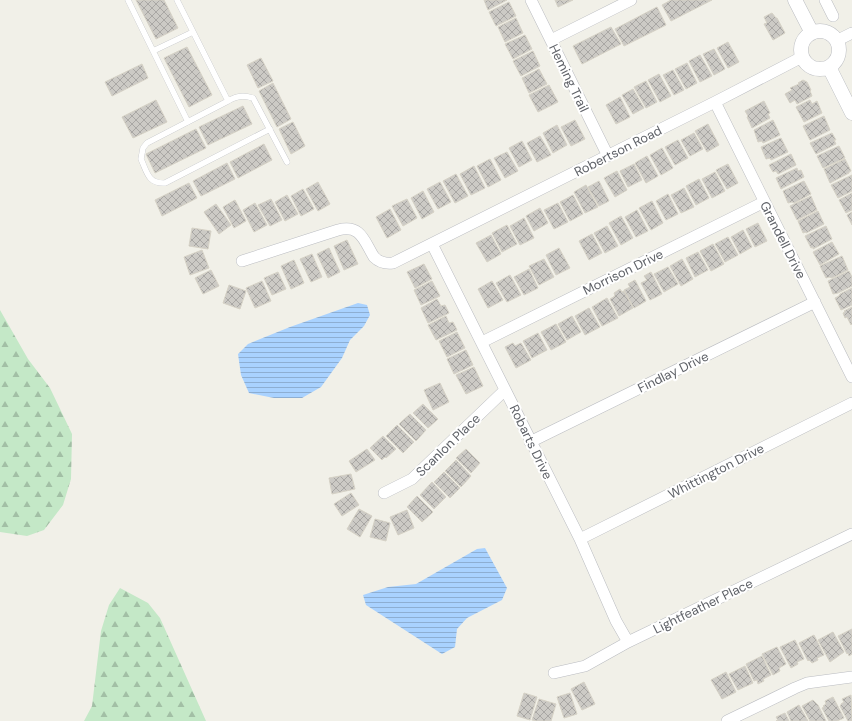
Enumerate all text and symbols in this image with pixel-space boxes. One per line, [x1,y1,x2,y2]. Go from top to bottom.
street label: Heming Trail [545,41,593,115]
street label: Robertson Road [571,122,665,180]
street label: Grandell Drive [756,198,810,282]
street label: Morrison Drive [580,245,666,299]
street label: Findlay Drive [635,347,711,397]
street label: Robarts Drive [506,402,556,482]
street label: Scanlon Place [412,410,484,480]
street label: Whittington Drive [665,439,767,503]
street label: Lightfeather Place [650,575,756,637]

